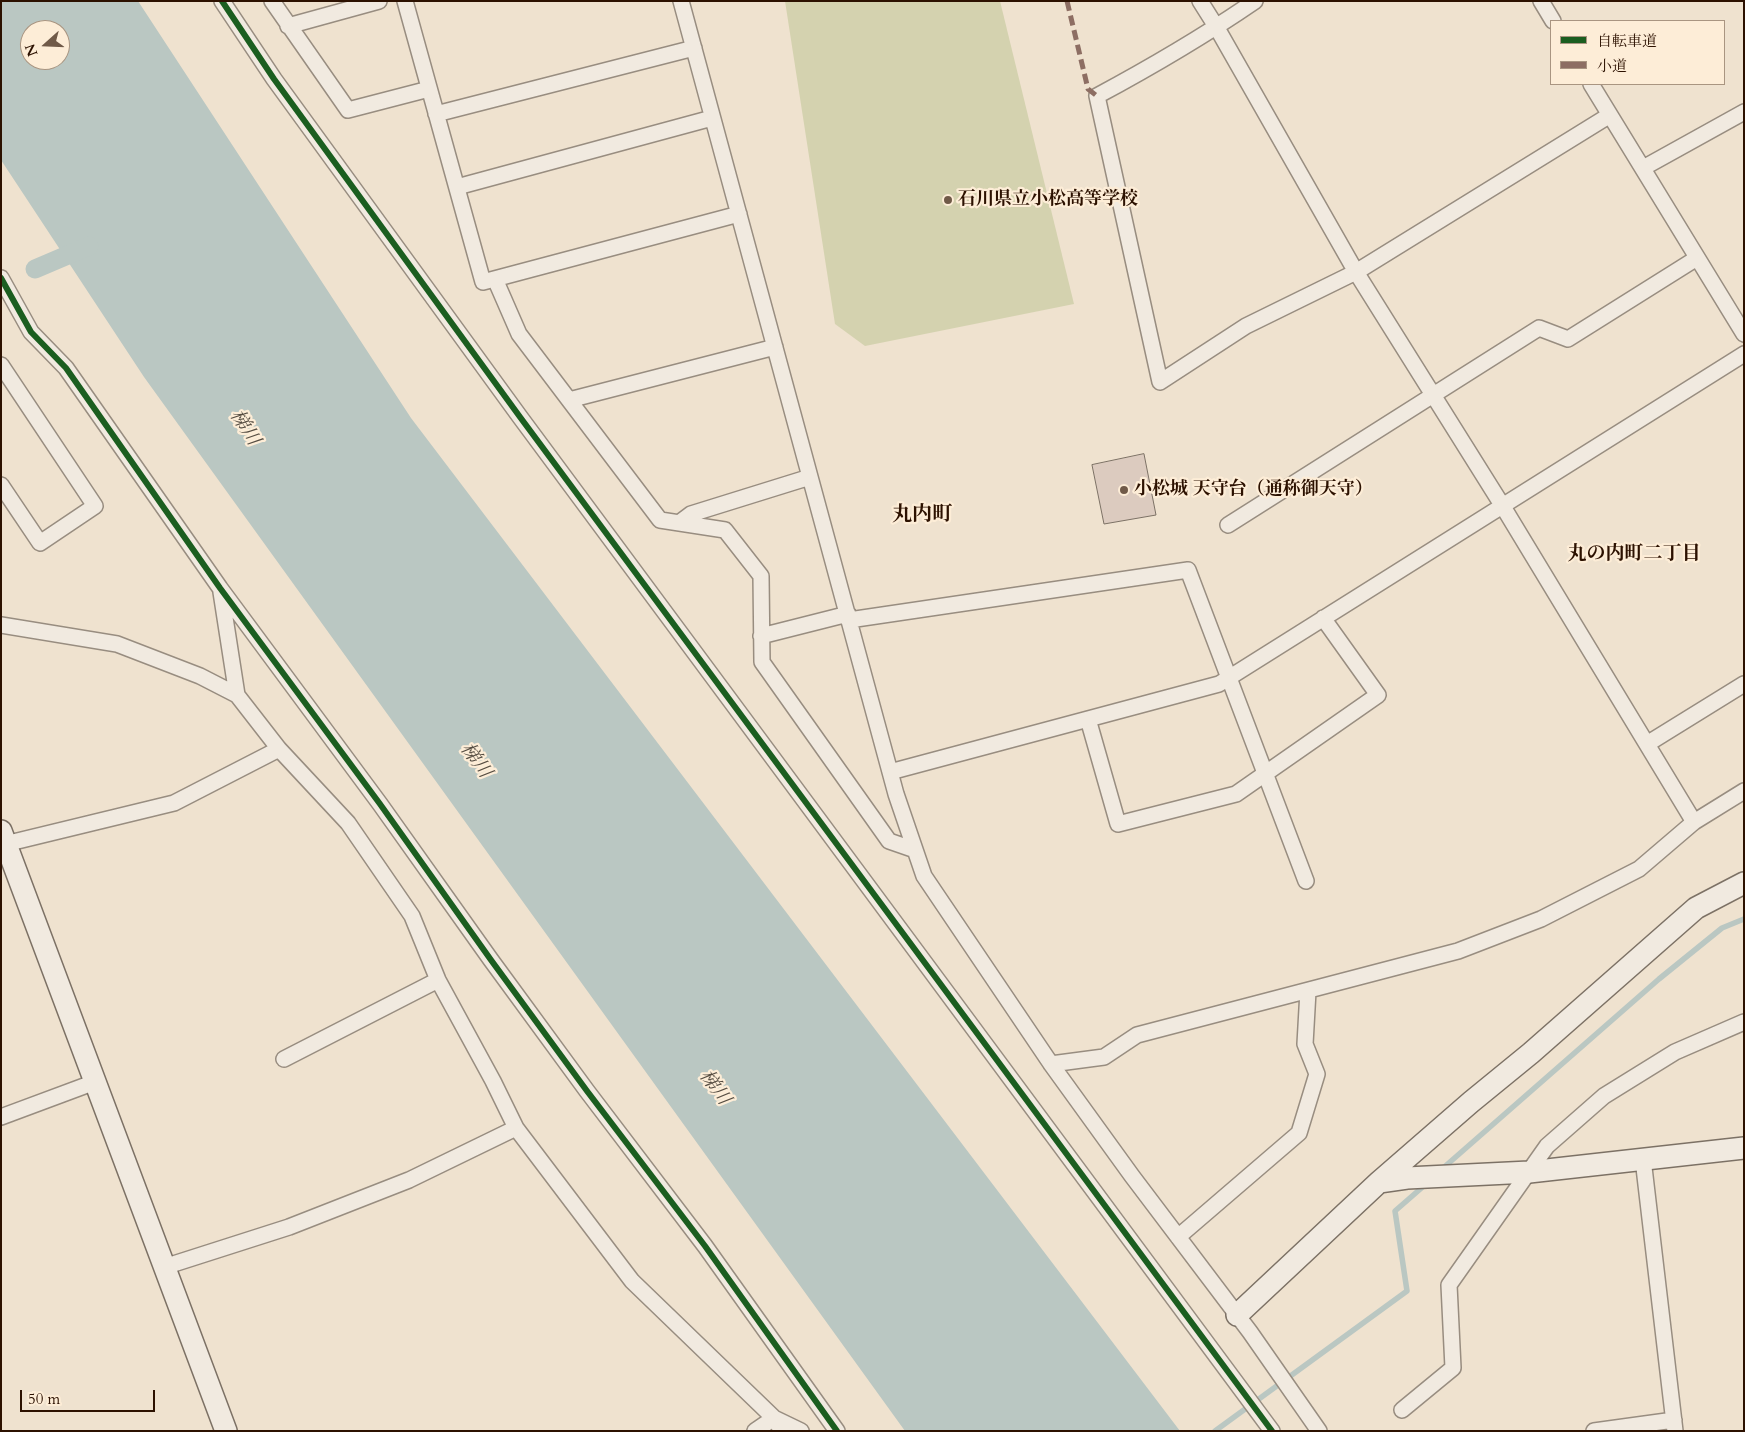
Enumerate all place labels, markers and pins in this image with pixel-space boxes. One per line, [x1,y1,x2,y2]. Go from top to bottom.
place label: 石川県立小松高等学校 [958,189,1138,211]
marker: 石川県立小松高等学校 [942,194,954,206]
place label: 小松城 天守台（通称御天守） [1134,479,1373,501]
marker: 小松城 天守台（通称御天守） [1118,484,1130,496]

